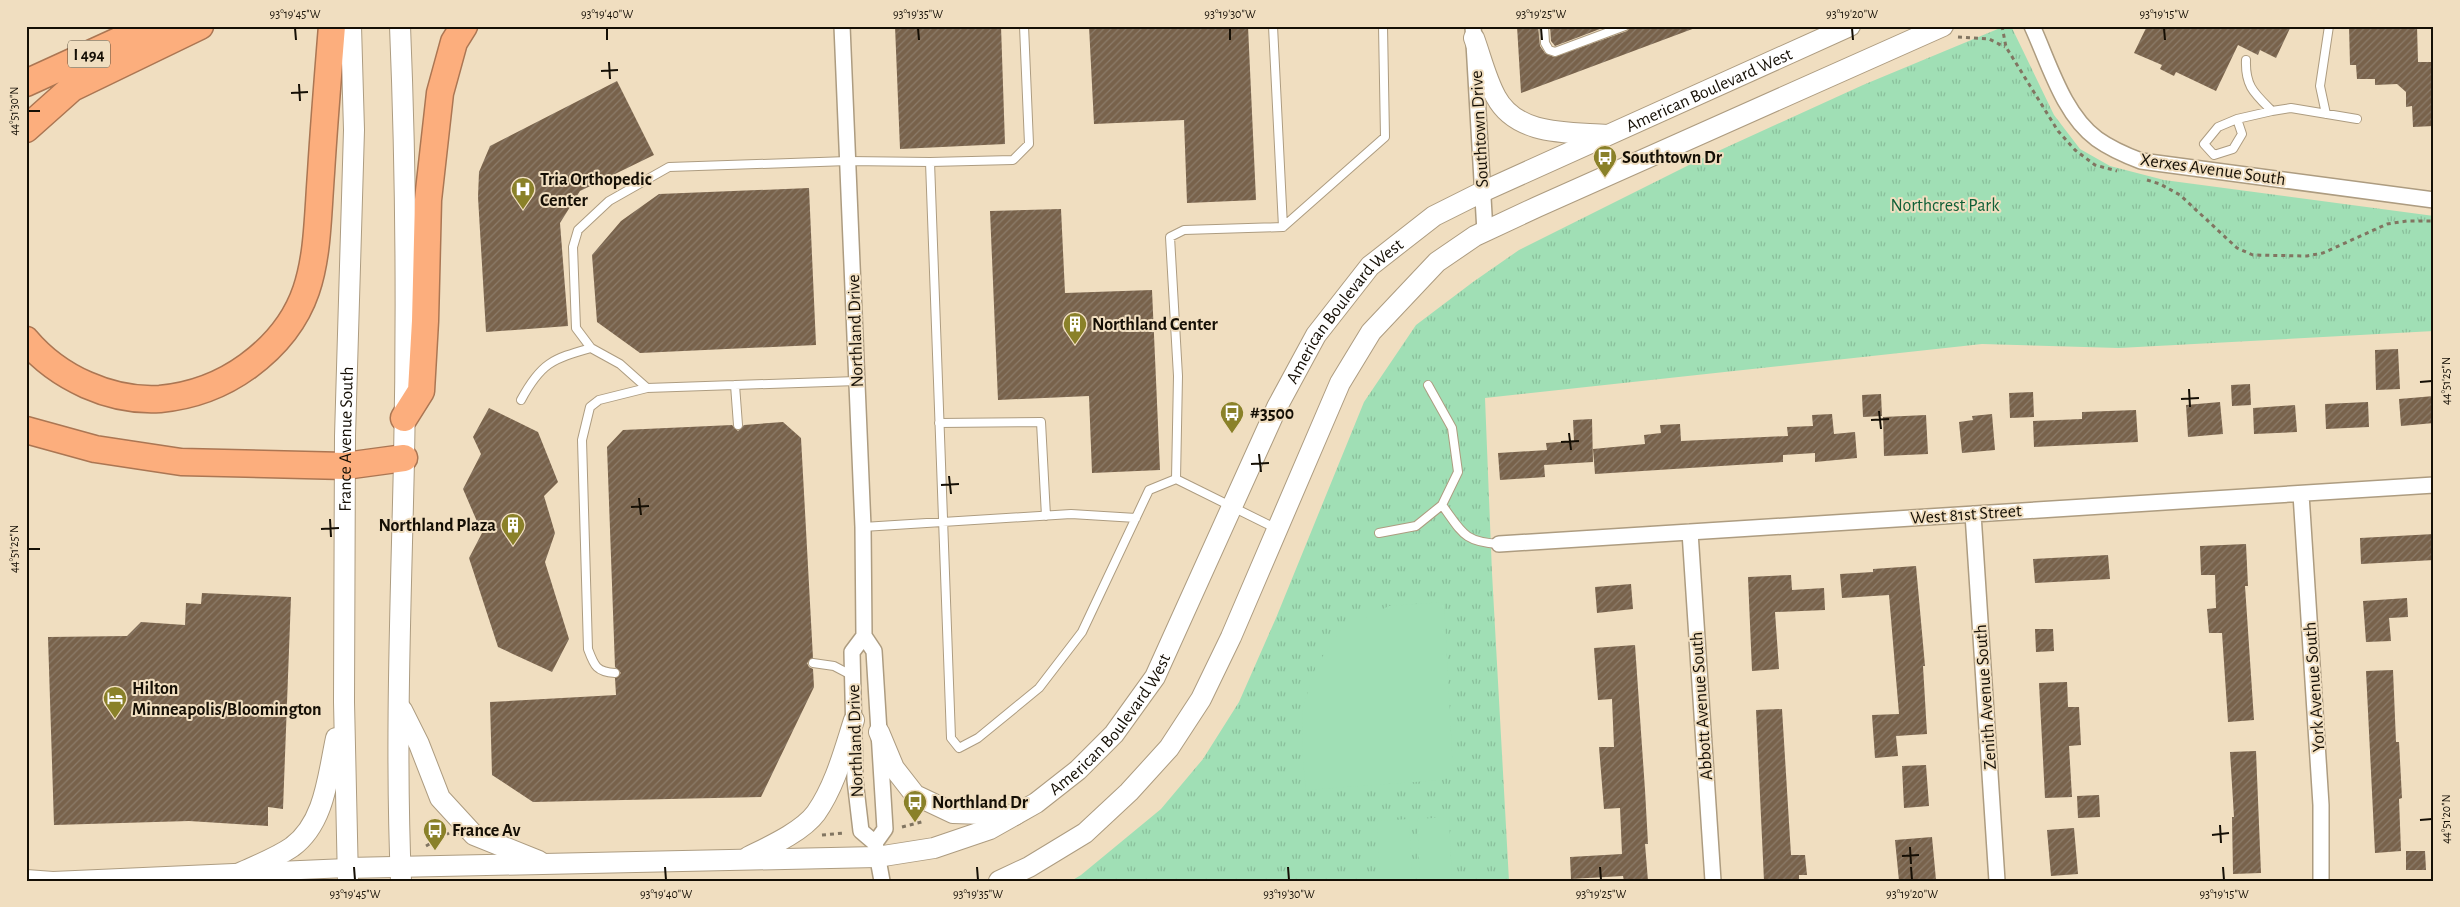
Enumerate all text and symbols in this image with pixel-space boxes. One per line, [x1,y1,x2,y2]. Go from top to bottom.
text: 93°19'45"W [270,8,321,20]
text: 93°19'40"W [581,8,633,20]
text: 93°19'35"W [893,8,943,20]
text: 93°19'30"W [1204,8,1256,20]
text: 93°19'25"W [1516,8,1567,20]
text: 93°19'20"W [1826,8,1878,20]
text: 93°19'15"W [2139,8,2189,20]
road number: I 494 [68,41,110,68]
street label: American Boulevard West [1624,45,1795,136]
street label: Southtown Drive [1468,70,1492,188]
text: 44°51'30"N [8,86,20,136]
bus stop icon: Southtown Dr [1592,144,1618,178]
place label: Southtown Dr [1622,149,1723,167]
street label: Xerxes Avenue South [2139,151,2287,189]
place label: Tria Orthopedic Center [540,171,652,210]
hospital icon: Tria Orthopedic Center [510,176,536,210]
park label: Northcrest Park [1891,197,2000,215]
street label: American Boulevard West [1283,236,1407,387]
street label: Northland Drive [845,274,867,388]
building icon: Northland Center [1062,311,1088,345]
place label: Northland Center [1092,316,1218,334]
text: 44°51'25"N [2440,357,2452,405]
street label: France Avenue South [337,366,357,512]
bus stop icon: #3500 [1219,400,1245,434]
place label: #3500 [1250,405,1294,423]
street label: West 81st Street [1910,502,2023,528]
building icon: Northland Plaza [500,512,526,546]
place label: Northland Plaza [378,517,496,535]
text: 44°51'25"N [8,525,20,573]
street label: York Avenue South [2301,621,2329,753]
street label: Zenith Avenue South [1972,624,2000,770]
street label: Abbott Avenue South [1688,631,1716,781]
street label: American Boulevard West [1046,651,1174,799]
place label: Hilton Minneapolis/Bloomington [132,680,322,719]
street label: Northland Drive [845,684,867,798]
hotel icon: Hilton Minneapolis/Bloomington [102,685,128,719]
bus stop icon: Northland Dr [902,789,928,823]
place label: Northland Dr [932,794,1029,812]
text: 44°51'20"N [2440,794,2452,844]
bus stop icon: France Av [422,817,448,851]
place label: France Av [452,822,520,840]
text: 93°19'45"W [330,888,381,900]
text: 93°19'40"W [640,888,692,900]
text: 93°19'35"W [953,888,1003,900]
text: 93°19'30"W [1263,888,1315,900]
text: 93°19'25"W [1576,888,1627,900]
text: 93°19'20"W [1886,888,1938,900]
text: 93°19'15"W [2199,888,2249,900]

